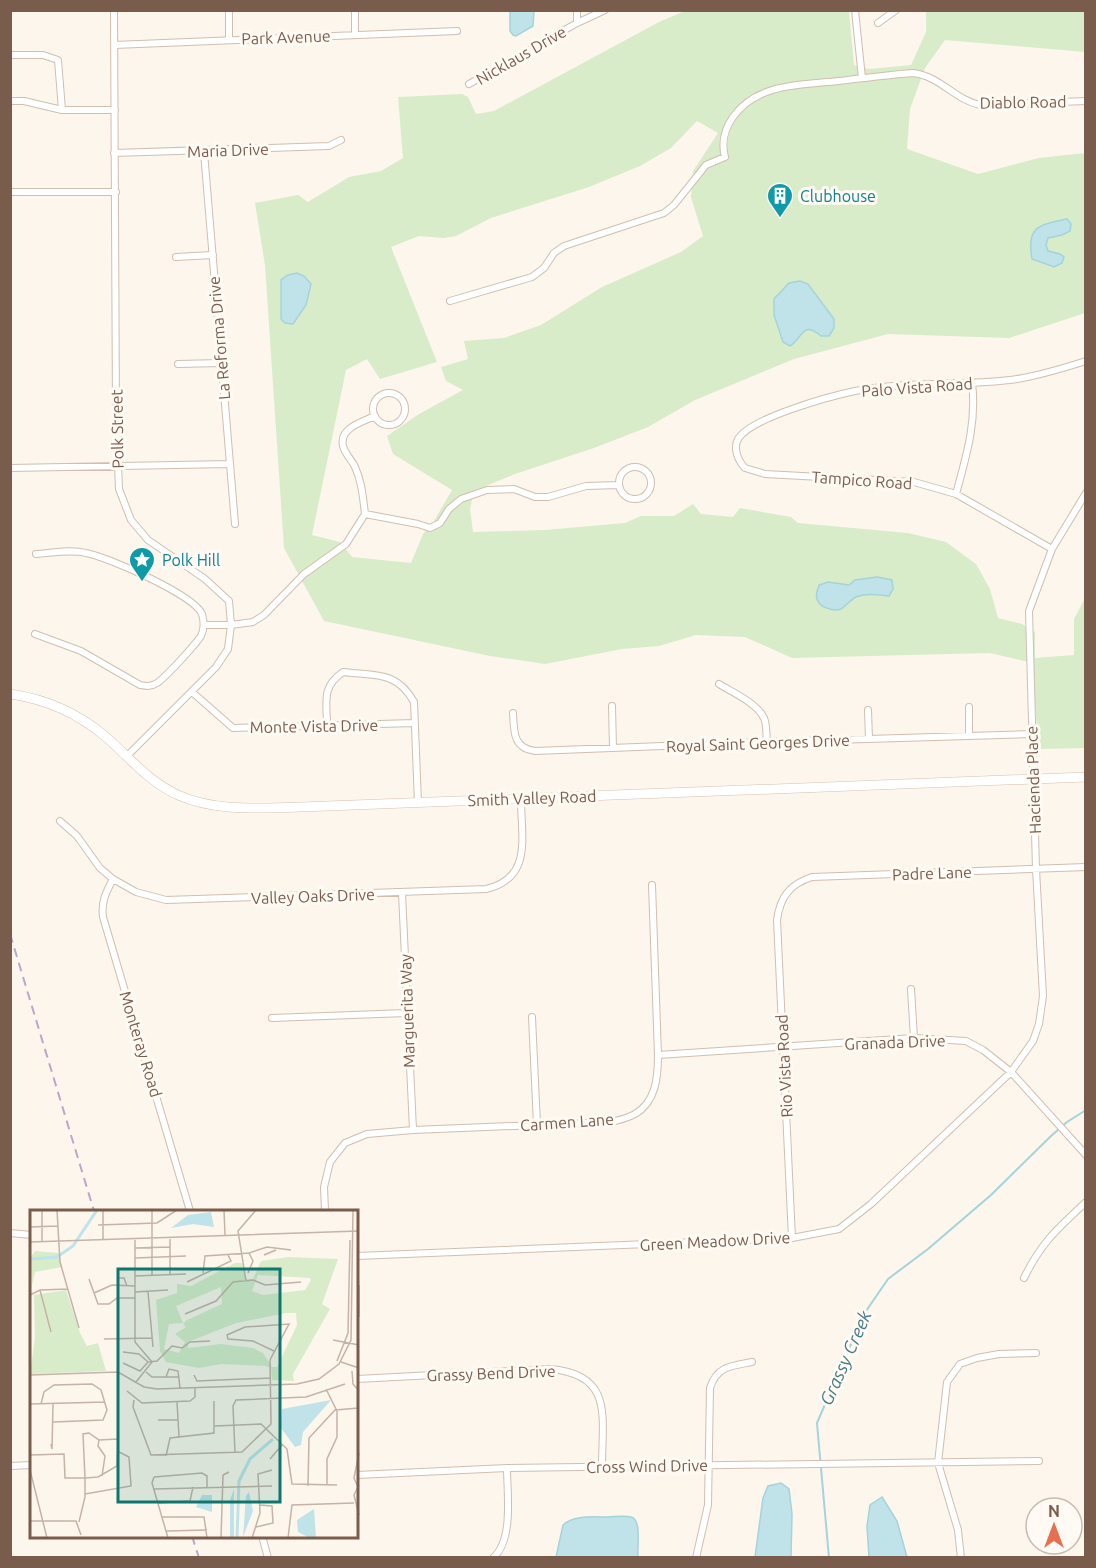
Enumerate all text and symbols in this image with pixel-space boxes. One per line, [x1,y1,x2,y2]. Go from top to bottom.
street label: Nicklaus Drive [473,22,569,88]
street label: Park Avenue [241,26,331,48]
street label: Diablo Road [979,92,1067,112]
street label: Maria Drive [187,140,269,160]
building icon: Clubhouse [765,181,795,219]
place label: Clubhouse [800,187,876,205]
street label: La Reforma Drive [205,276,233,400]
street label: Palo Vista Road [861,374,973,400]
street label: Polk Street [107,388,127,469]
street label: Tampico Road [811,468,913,492]
place icon: Polk Hill [127,545,157,583]
place label: Polk Hill [162,551,220,569]
street label: Monte Vista Drive [250,716,378,736]
street label: Hacienda Place [1022,726,1044,834]
street label: Royal Saint Georges Drive [666,731,850,755]
street label: Smith Valley Road [467,787,597,809]
street label: Padre Lane [892,863,972,883]
street label: Valley Oaks Drive [251,885,375,907]
street label: Marguerita Way [396,954,418,1068]
street label: Monteray Road [116,989,166,1099]
street label: Rio Vista Road [772,1014,796,1118]
street label: Granada Drive [844,1031,946,1053]
street label: Carmen Lane [520,1110,614,1134]
inset map [30,1210,358,1538]
street label: Green Meadow Drive [639,1228,791,1254]
water label: Grassy Creek [815,1306,875,1408]
street label: Grassy Bend Drive [426,1362,556,1384]
street label: Cross Wind Drive [586,1456,708,1476]
north arrow [1024,1496,1084,1556]
text: N [1048,1502,1060,1520]

